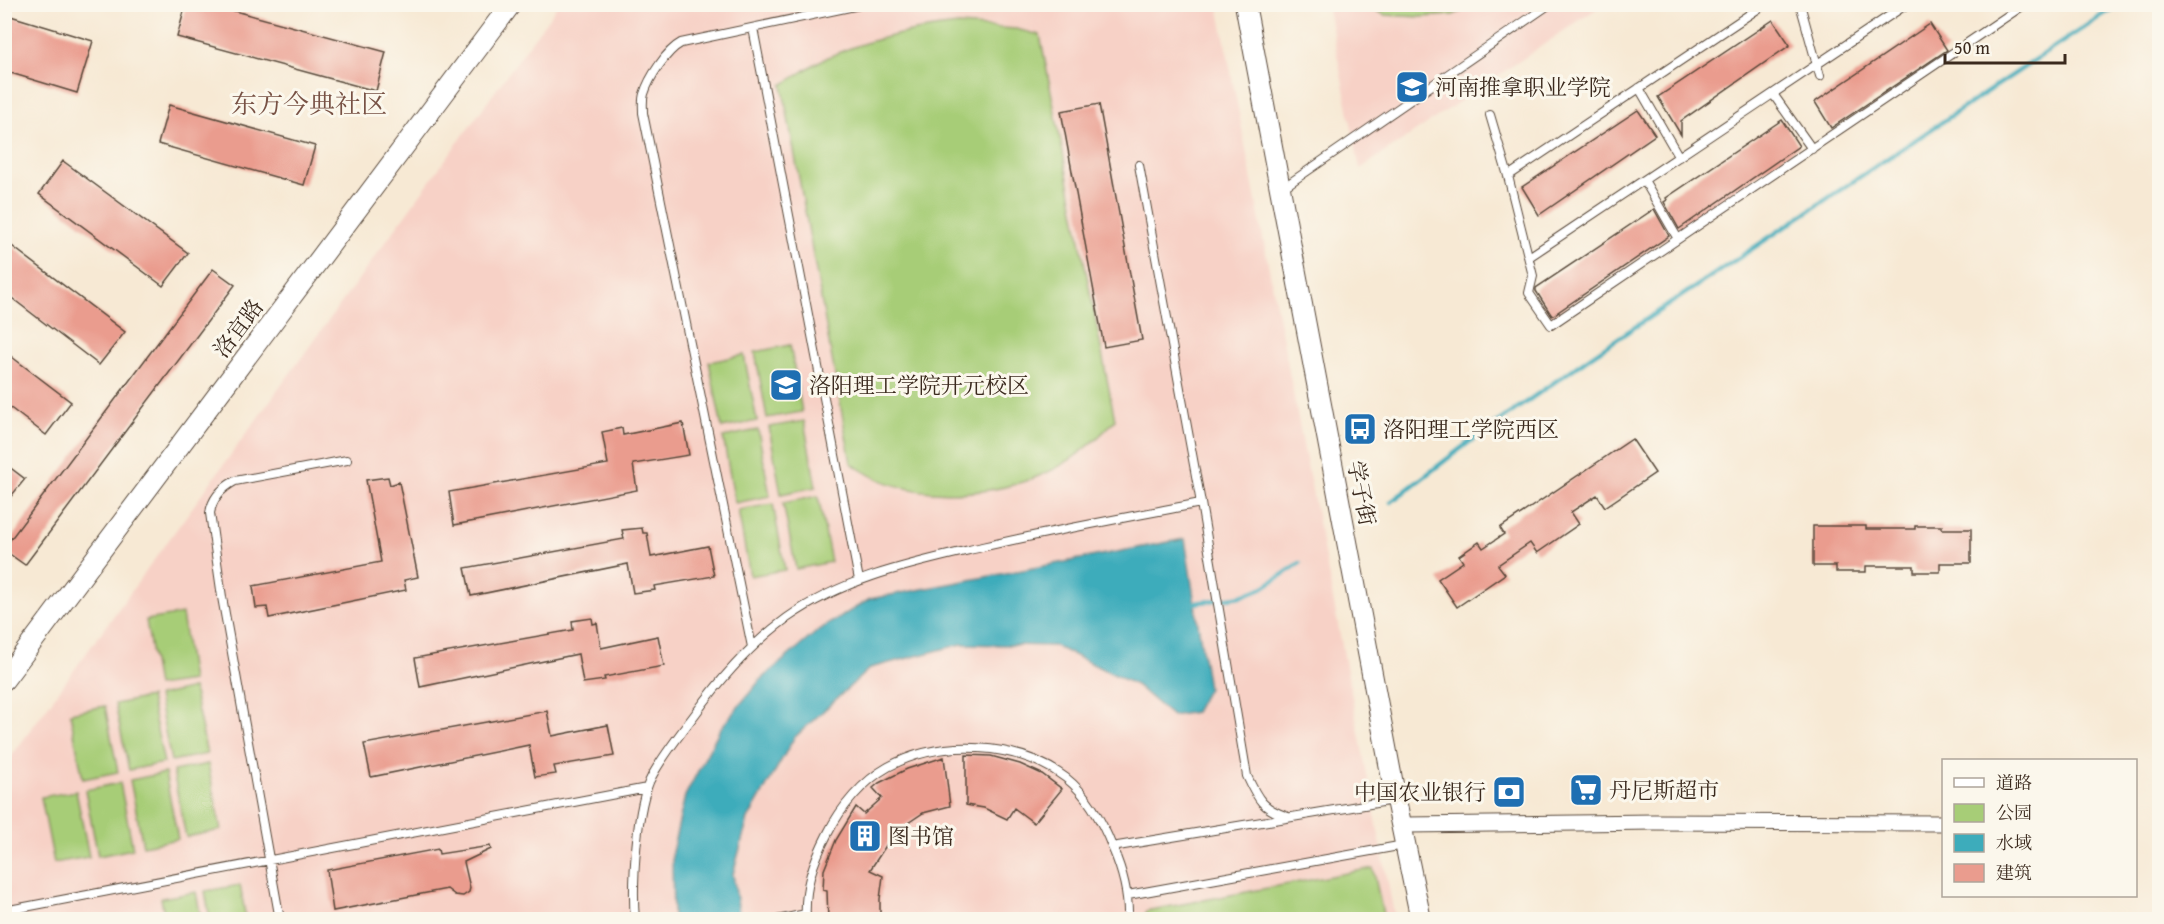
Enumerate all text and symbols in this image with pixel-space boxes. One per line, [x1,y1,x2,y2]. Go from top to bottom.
scale bar [1945,27,2065,65]
text: 50 m [1954,34,1990,61]
school or university icon: 河南推拿职业学院 [1394,69,1430,105]
place label: 河南推拿职业学院 [1435,71,1611,103]
district label: 东方今典社区 [231,84,387,123]
street label: 洛宜路 [205,292,271,364]
school or university icon: 洛阳理工学院开元校区 [768,367,804,403]
place label: 洛阳理工学院开元校区 [809,369,1029,401]
bus stop icon: 洛阳理工学院西区 [1342,411,1378,447]
place label: 洛阳理工学院西区 [1383,413,1559,445]
street label: 学子街 [1340,458,1384,528]
legend [1942,759,2137,897]
text: 道路 [1996,769,2032,796]
supermarket icon: 丹尼斯超市 [1568,772,1604,808]
bank icon: 中国农业银行 [1491,774,1527,810]
place label: 丹尼斯超市 [1609,774,1719,806]
place label: 中国农业银行 [1354,776,1486,808]
text: 公园 [1996,799,2032,826]
building icon: 图书馆 [847,818,883,854]
place label: 图书馆 [888,820,954,852]
text: 水域 [1996,829,2032,856]
text: 建筑 [1996,859,2032,886]

